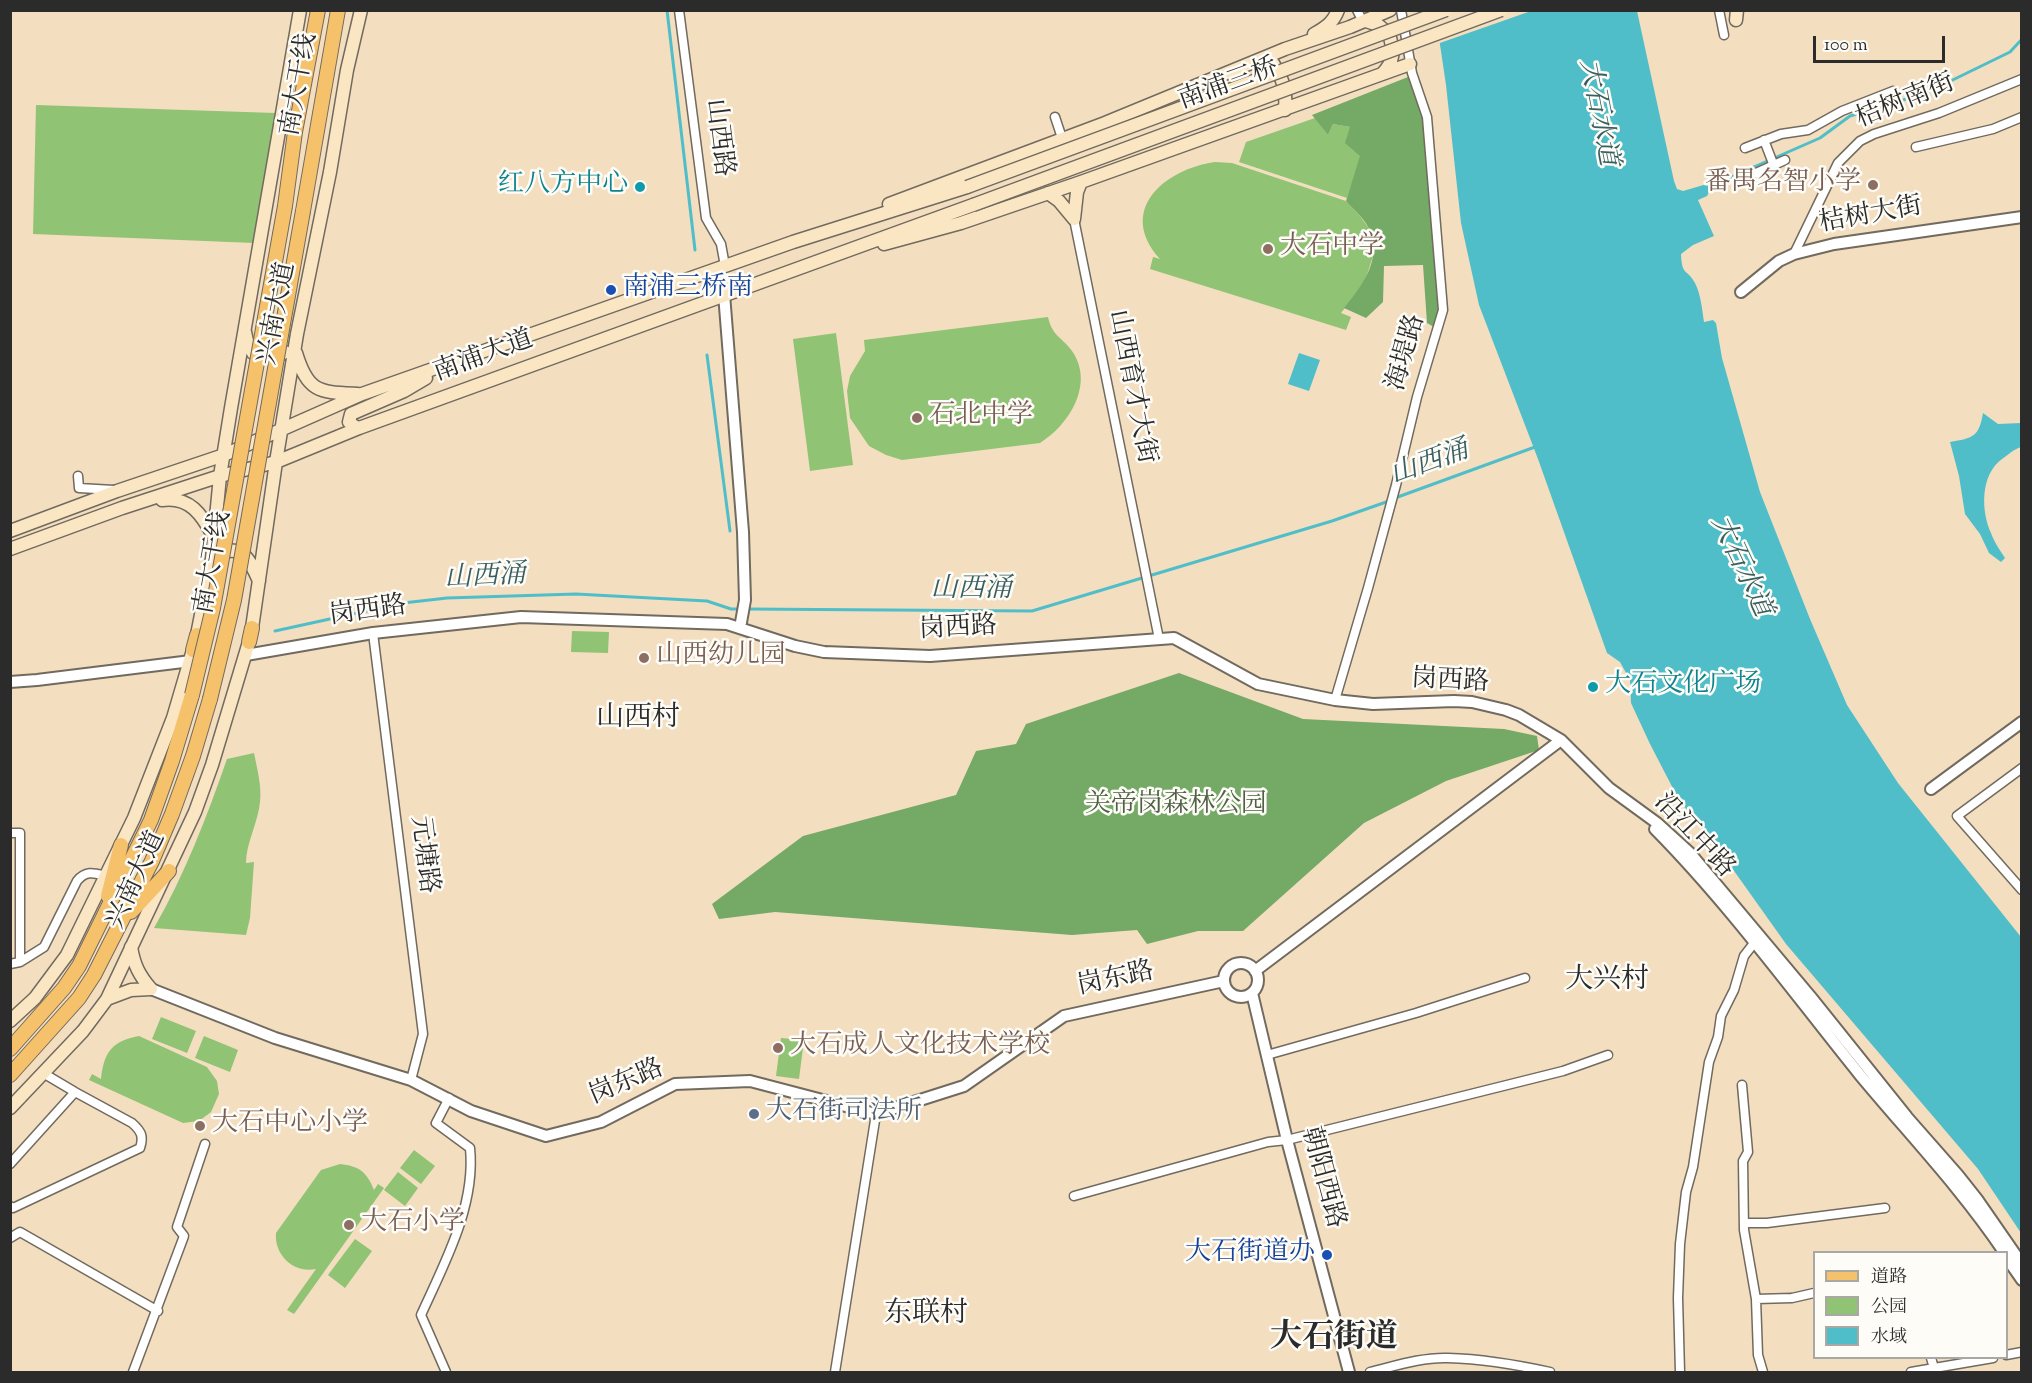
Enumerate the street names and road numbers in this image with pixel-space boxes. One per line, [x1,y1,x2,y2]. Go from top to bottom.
street label: 南大干线 [277,31,325,139]
street label: 南浦三桥 [1175,54,1283,118]
street label: 桔树南街 [1852,69,1960,137]
street label: 山西路 [697,97,737,179]
street label: 桔树大街 [1817,193,1925,241]
street label: 兴南大道 [254,260,304,368]
street label: 山西育才大街 [1100,307,1160,467]
street label: 海堤路 [1382,311,1434,395]
street label: 南浦大道 [430,326,538,390]
street label: 南大干线 [191,509,239,617]
street label: 岗西路 [327,592,409,634]
street label: 岗西路 [918,612,998,648]
street label: 岗西路 [1410,665,1490,701]
street label: 沿江中路 [1646,788,1740,886]
street label: 元塘路 [402,814,442,896]
street label: 兴南大道 [102,827,174,935]
street label: 岗东路 [1075,958,1157,1004]
street label: 岗东路 [585,1054,669,1114]
street label: 朝阳西路 [1292,1124,1350,1232]

